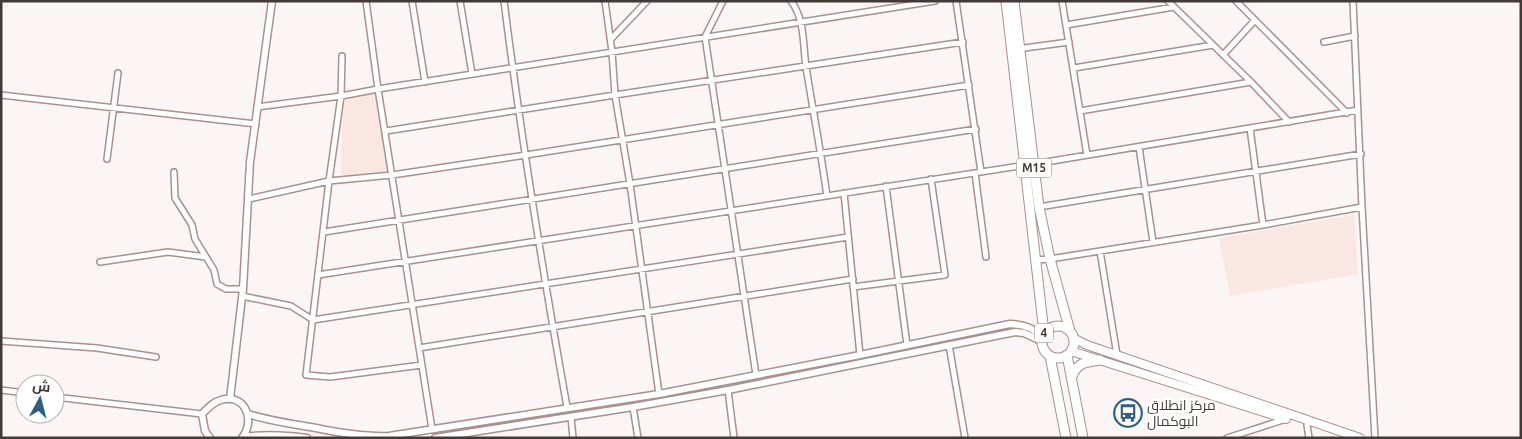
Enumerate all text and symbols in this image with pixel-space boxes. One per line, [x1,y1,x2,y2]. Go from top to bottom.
road number: M15 [1016,158,1052,178]
road number: 4 [1035,323,1053,342]
north arrow [15,374,65,424]
text: ش [32,377,52,396]
place label: مركز انطلاق البوكمال [1147,397,1216,430]
bus stop icon: مركز انطلاق البوكمال [1113,398,1143,428]

